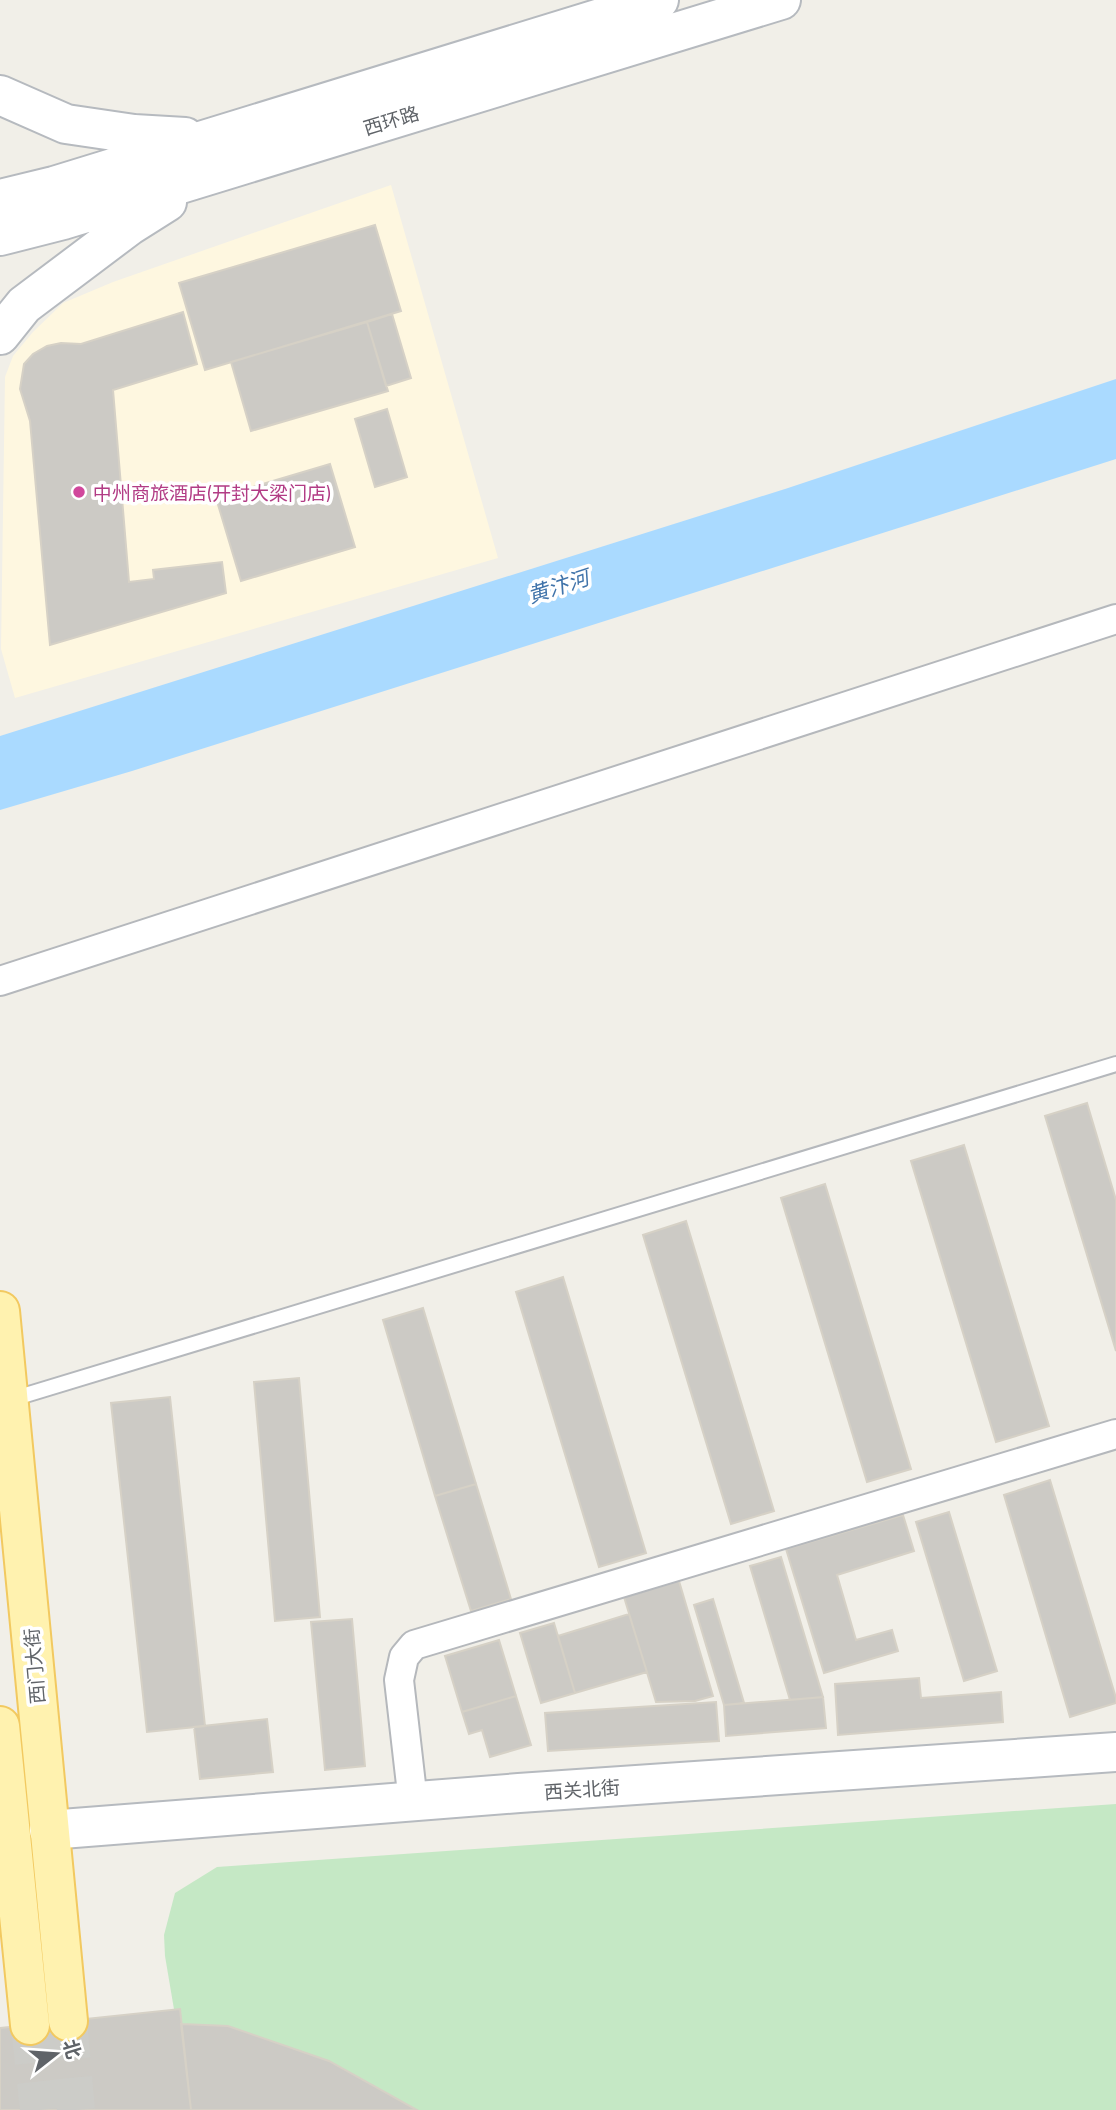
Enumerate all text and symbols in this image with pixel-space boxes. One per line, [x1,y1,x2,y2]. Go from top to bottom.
street label: 西环路 [359,98,423,142]
place label: 中州商旅酒店(开封大梁门店) [93,478,331,507]
marker: 中州商旅酒店(开封大梁门店) [71,484,87,500]
water label: 黄汴河 [523,560,597,611]
street label: 西门大街 [16,1627,52,1705]
street label: 西关北街 [543,1772,621,1806]
north arrow [21,2019,91,2089]
text: 北 [56,2036,89,2062]

